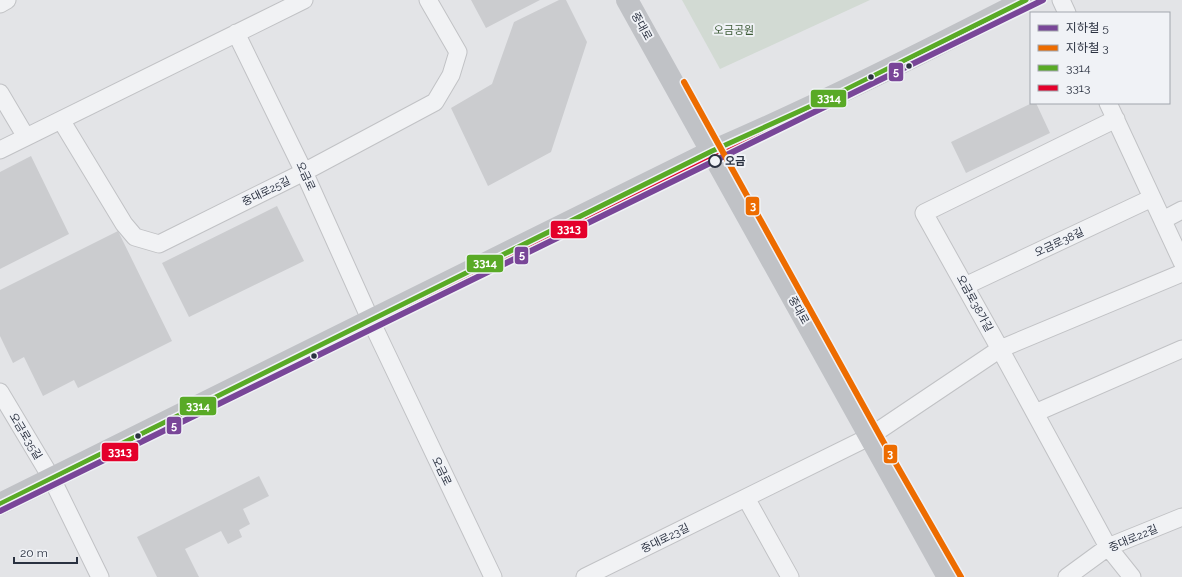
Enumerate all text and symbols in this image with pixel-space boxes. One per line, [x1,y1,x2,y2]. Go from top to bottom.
street label: 중대로 [629,10,655,43]
legend [1030,12,1170,104]
text: 지하철 5 [1066,21,1109,35]
park label: 오금공원 [714,24,754,37]
text: 지하철 3 [1066,41,1109,55]
unlabelled marker [904,61,914,71]
text: 3314 [1066,61,1091,75]
line badge: 5 [888,62,904,82]
text: 5 [893,66,899,79]
unlabelled marker [866,72,876,82]
text: 3313 [1066,81,1090,95]
line badge: 3314 [810,89,847,108]
text: 3314 [817,92,841,105]
marker: 오금 [708,154,722,168]
place label: 오금 [725,155,745,168]
street label: 오금로 [293,160,318,193]
street label: 중대로25길 [240,174,293,209]
line badge: 3 [745,196,760,216]
text: 3 [750,200,756,213]
line badge: 3313 [550,220,588,239]
text: 3313 [557,223,581,236]
street label: 오금로38길 [1032,225,1086,260]
line badge: 5 [514,246,529,265]
text: 5 [519,249,525,262]
line badge: 3314 [466,254,504,273]
text: 3314 [473,257,497,270]
street label: 오금로38가길 [954,273,996,334]
street label: 중대로 [786,294,812,327]
unlabelled marker [309,351,319,361]
line badge: 3314 [179,396,217,416]
text: 3314 [186,400,210,413]
street label: 오금로35길 [7,410,45,462]
line badge: 5 [166,416,182,435]
text: 5 [171,420,177,433]
unlabelled marker [133,431,143,441]
line badge: 3313 [101,442,139,462]
line badge: 3 [883,444,898,464]
text: 3313 [108,446,132,459]
text: 3 [887,448,893,461]
street label: 오금로 [429,455,454,488]
street label: 중대로23길 [639,521,691,556]
street label: 중대로22길 [1107,522,1160,555]
scale bar [14,539,77,565]
text: 20 m [20,546,48,560]

